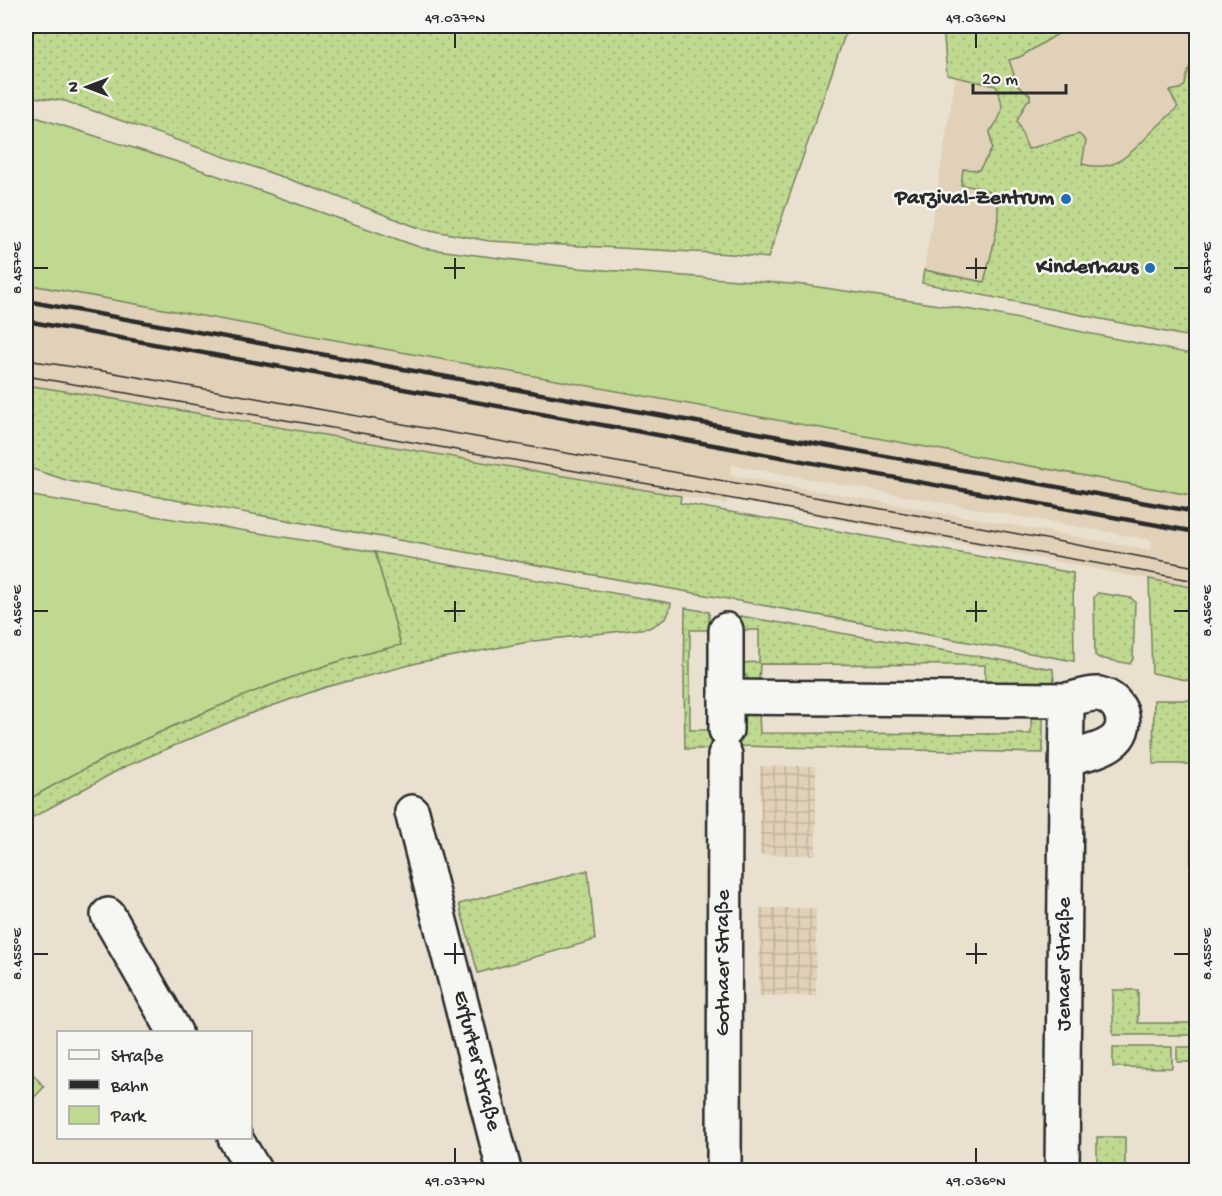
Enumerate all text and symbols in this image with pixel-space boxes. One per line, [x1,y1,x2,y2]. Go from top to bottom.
text: 49.037°N [425,10,485,28]
text: 49.036°N [946,10,1006,28]
north arrow [57,57,117,117]
scale bar [973,57,1066,95]
text: 20 m [982,70,1018,91]
text: N [66,81,85,92]
place label: Parzival-Zentrum [894,186,1054,212]
marker: Parzival-Zentrum [1059,192,1073,206]
text: 8.457°E [9,241,27,294]
text: 8.457°E [1199,241,1217,294]
place label: Kinderhaus [1035,255,1140,281]
marker: Kinderhaus [1143,261,1157,275]
text: 8.456°E [9,585,27,637]
text: 8.456°E [1199,585,1217,637]
street label: Gothaer Straße [711,889,737,1036]
street label: Jenaer Straße [1052,896,1078,1031]
text: 8.455°E [9,927,27,980]
text: 8.455°E [1199,927,1217,980]
street label: Erfurter Straße [446,988,506,1134]
legend [57,1031,252,1139]
text: Straße [111,1047,164,1068]
text: Bahn [110,1077,149,1098]
text: Park [110,1107,147,1128]
text: 49.037°N [425,1173,485,1191]
text: 49.036°N [946,1173,1006,1191]

